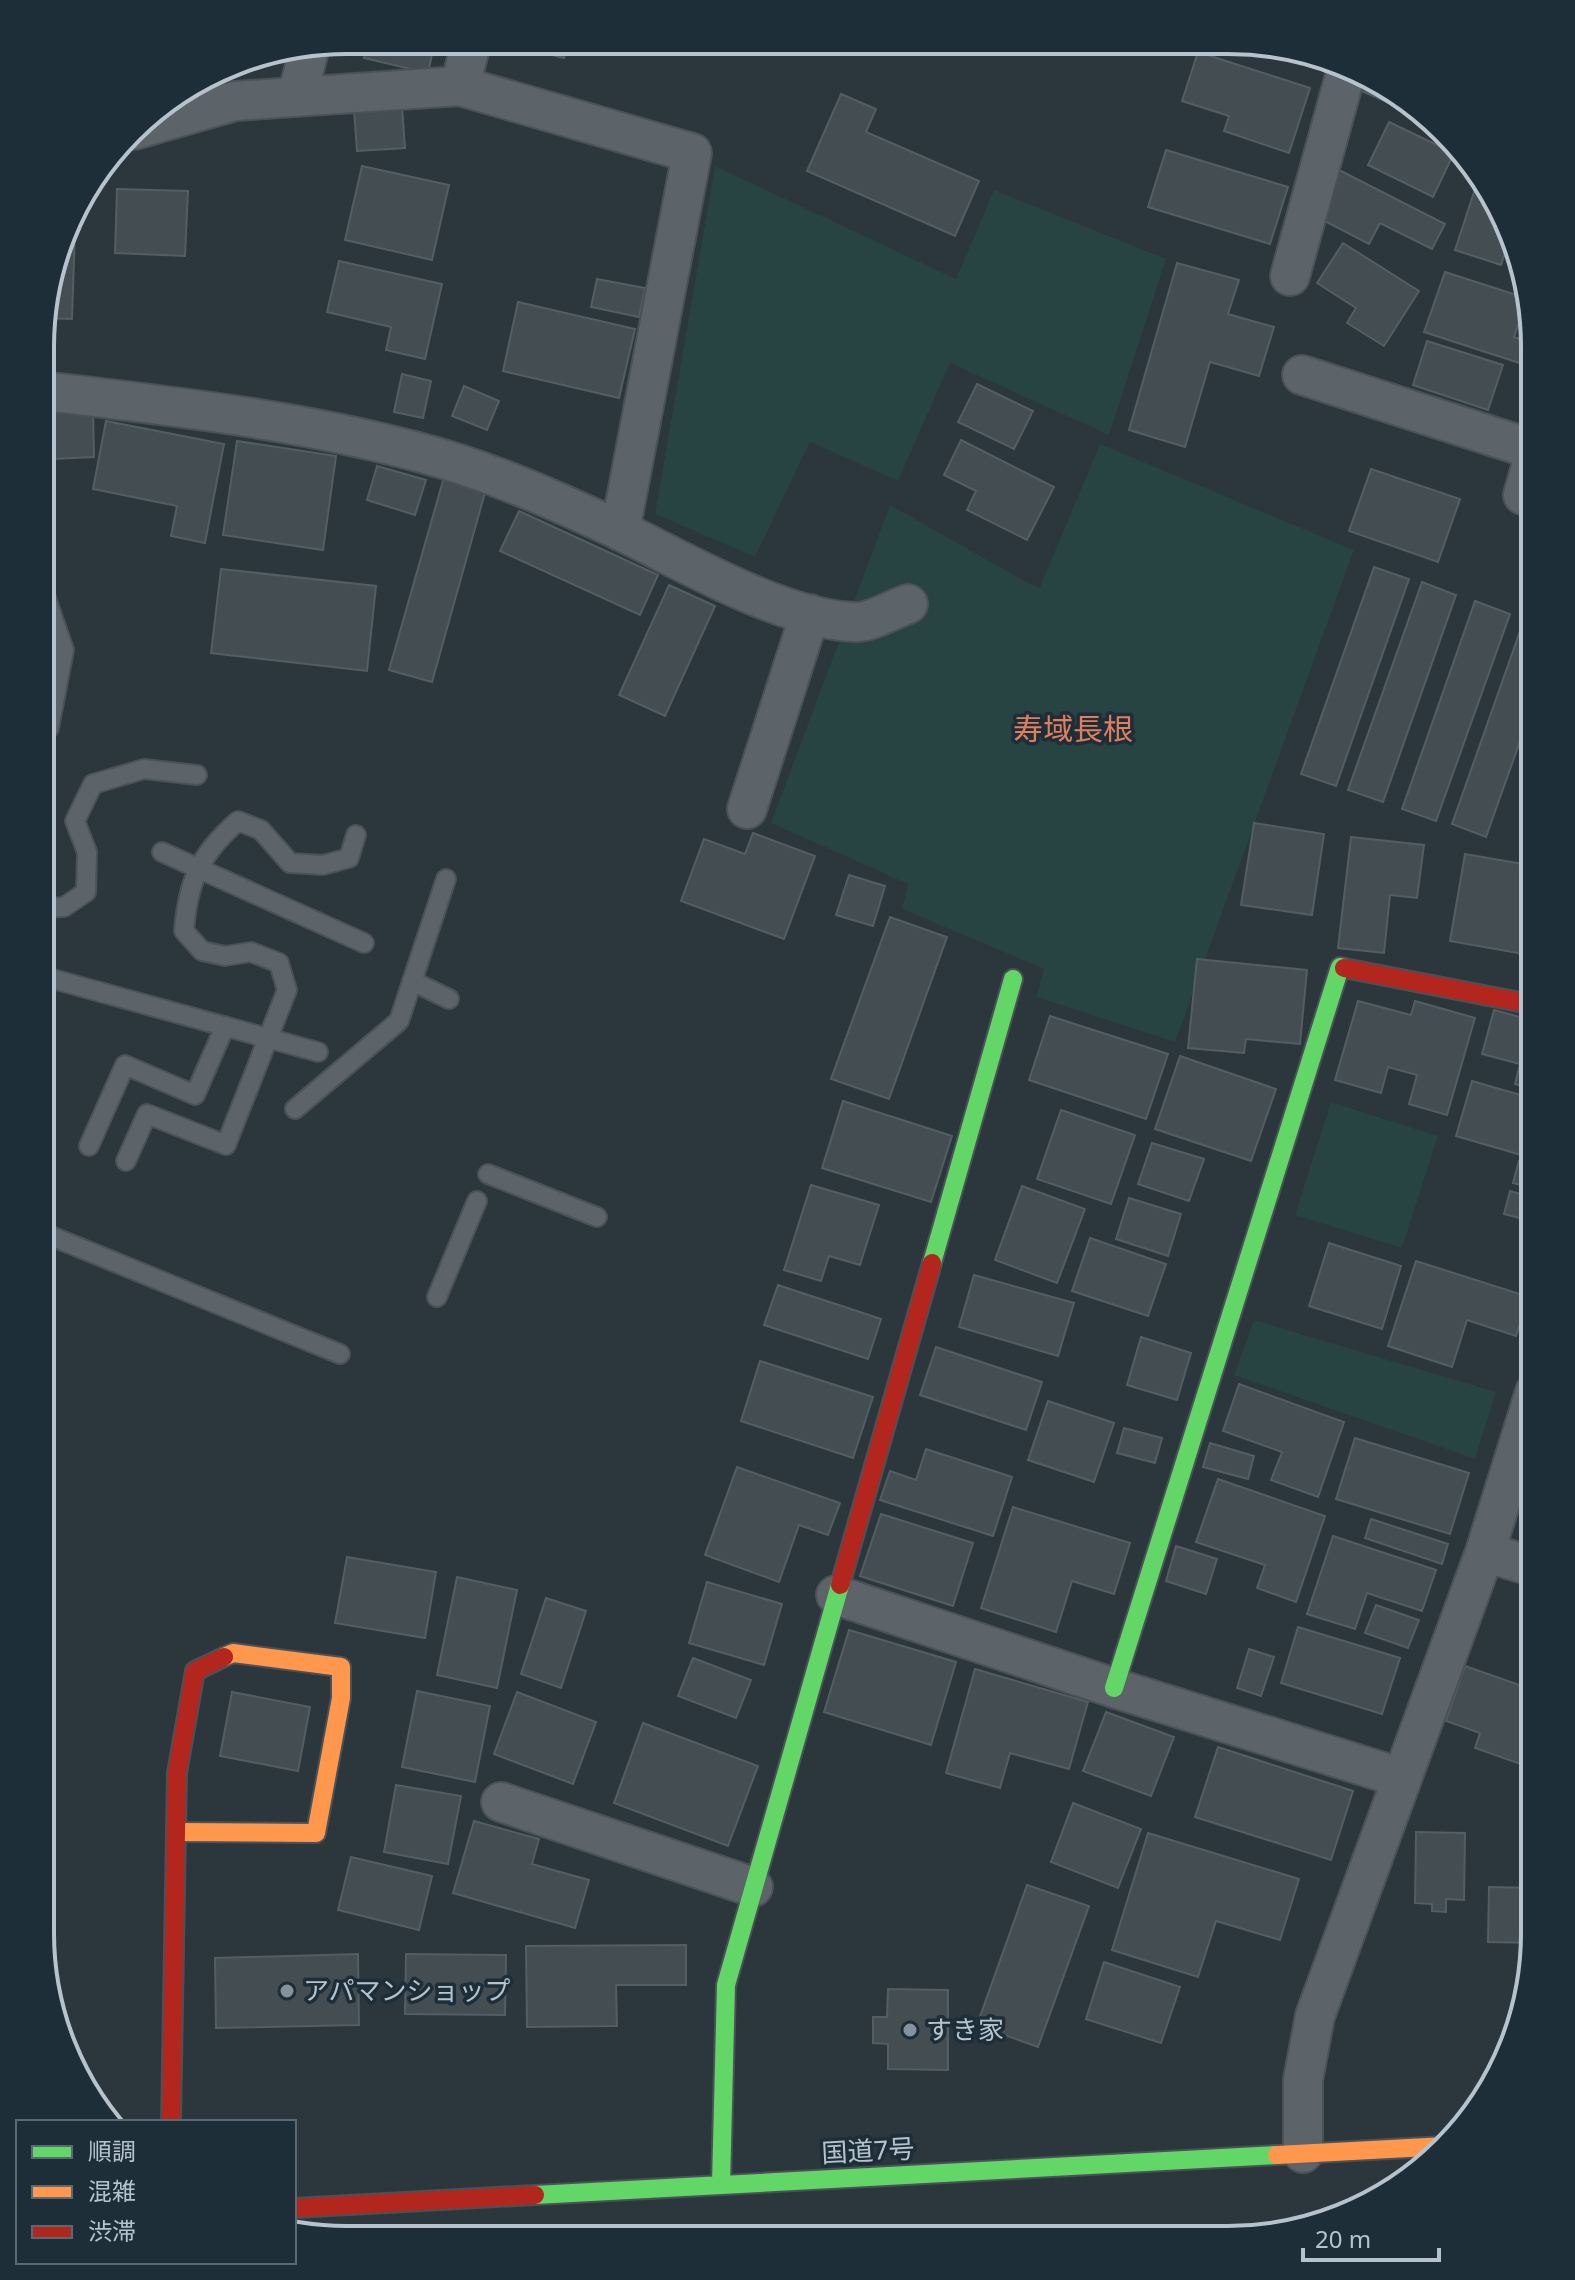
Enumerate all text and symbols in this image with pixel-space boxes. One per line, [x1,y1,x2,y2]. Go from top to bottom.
district label: 寿域長根 [1013,708,1133,749]
place label: アパマンショップ [303,1972,510,2008]
marker: アパマンショップ [278,1982,296,2000]
place label: すき家 [926,2011,1004,2047]
marker: すき家 [901,2021,919,2039]
legend [16,2120,296,2264]
street label: 国道7号 [821,2130,915,2170]
text: 順調 [88,2134,136,2167]
text: 混雑 [88,2174,136,2207]
scale bar [1303,2212,1439,2262]
text: 渋滞 [88,2214,136,2247]
text: 20 m [1315,2222,1371,2255]

